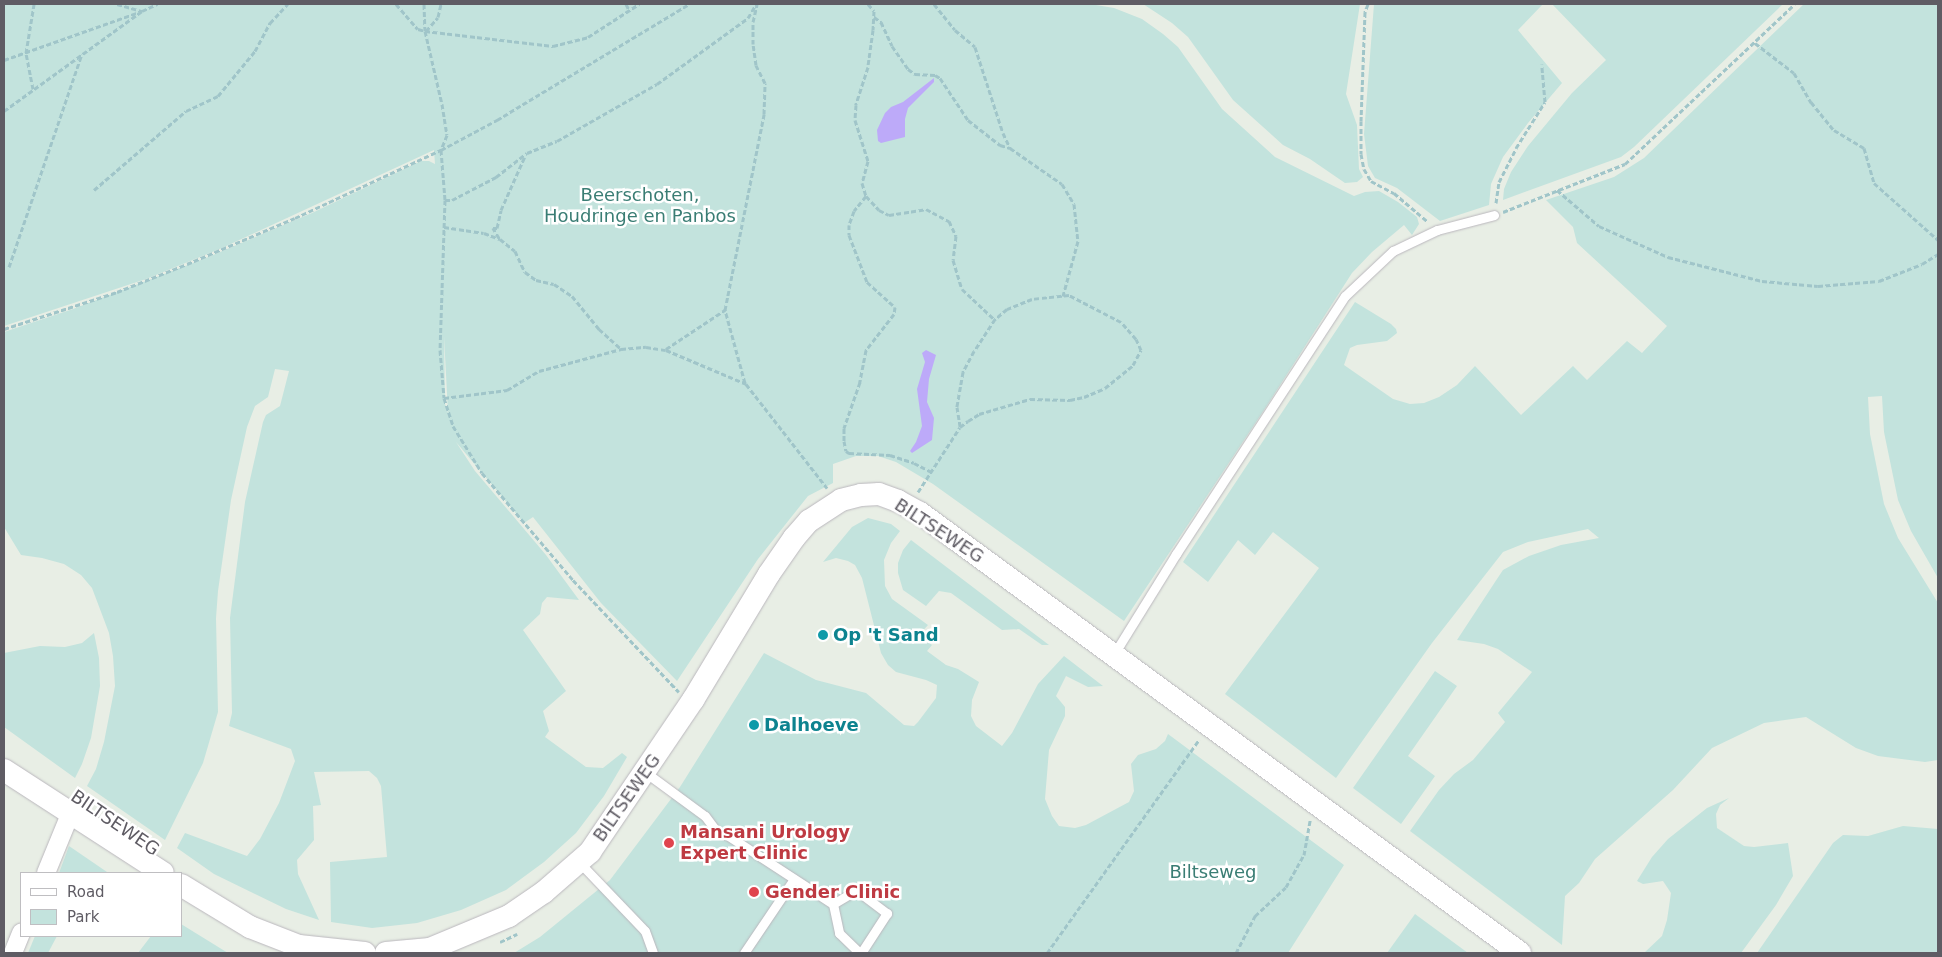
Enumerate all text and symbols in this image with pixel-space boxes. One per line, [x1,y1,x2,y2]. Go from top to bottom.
park label: Beerschoten, Houdringe en Panbos [544,185,736,228]
street label: BILTSEWEG [890,494,988,568]
place label: Op 't Sand [833,624,939,646]
marker: Op 't Sand [817,629,829,641]
place label: Dalhoeve [764,714,859,736]
marker: Dalhoeve [748,719,760,731]
street label: BILTSEWEG [589,750,665,846]
street label: BILTSEWEG [67,785,163,861]
place label: Mansani Urology Expert Clinic [680,822,850,864]
marker: Mansani Urology Expert Clinic [662,836,676,850]
park label: Biltseweg [1169,861,1257,883]
legend [20,872,182,937]
place label: Gender Clinic [765,881,900,903]
text: Road [67,883,105,901]
marker: Gender Clinic [747,885,761,899]
text: Park [67,908,99,926]

